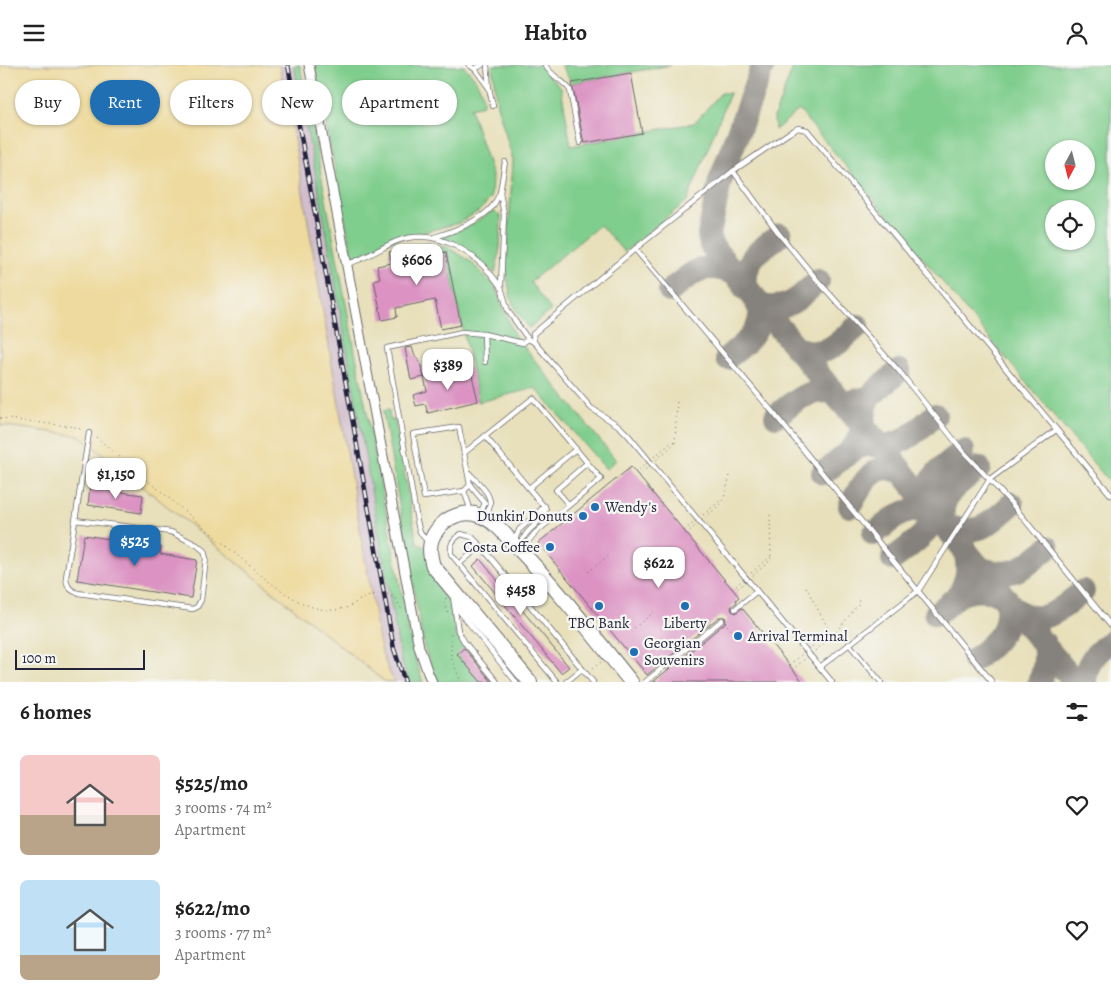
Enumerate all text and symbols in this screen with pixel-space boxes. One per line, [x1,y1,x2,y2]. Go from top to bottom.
text: Habito [524,18,587,48]
icon: menu [20,19,48,47]
icon: person [1063,19,1091,47]
chip: Buy [15,80,80,125]
chip: Rent [90,80,160,125]
chip: Filters [170,80,252,125]
chip: New [262,80,332,125]
chip: Apartment [342,80,457,125]
north arrow [1045,140,1095,190]
map controls [1045,140,1095,250]
button: locate [1045,200,1095,250]
pin: $606 [387,243,447,286]
text: $606 [402,249,432,271]
pin: $389 [418,349,478,391]
text: $389 [433,354,463,376]
pin: $1,150 [75,457,157,500]
text: $1,150 [97,463,135,485]
place label: Wendy's [604,497,657,517]
marker: Wendy's [589,501,601,513]
place label: Dunkin' Donuts [477,506,573,526]
marker: Dunkin' Donuts [577,510,589,522]
pin: $525 [105,525,165,567]
text: $525 [121,530,149,552]
place label: Costa Coffee [463,537,540,557]
marker: Costa Coffee [544,541,556,553]
pin: $622 [629,547,689,589]
text: $622 [644,552,674,574]
pin: $458 [491,573,551,616]
text: $458 [506,579,536,601]
marker: TBC Bank [593,600,605,612]
marker: Liberty [679,600,691,612]
place label: TBC Bank [568,613,630,633]
place label: Liberty [663,613,707,633]
place label: Arrival Terminal [747,626,848,646]
marker: Arrival Terminal [732,630,744,642]
place label: Georgian Souvenirs [644,633,705,670]
marker: Georgian Souvenirs [628,646,640,658]
scale bar [15,647,145,670]
text: 100 m [22,649,56,668]
text: 6 homes [20,698,92,726]
icon: filters [1063,698,1091,726]
text: $525/mo [175,769,248,797]
icon: home [60,775,120,835]
icon: heart [1063,791,1091,819]
text: 3 rooms · 74 m² [175,797,272,819]
text: Apartment [175,819,246,841]
text: $622/mo [175,894,250,922]
icon: home [60,900,120,960]
icon: heart [1063,916,1091,944]
text: 3 rooms · 77 m² [175,922,271,944]
text: Apartment [175,944,246,966]

